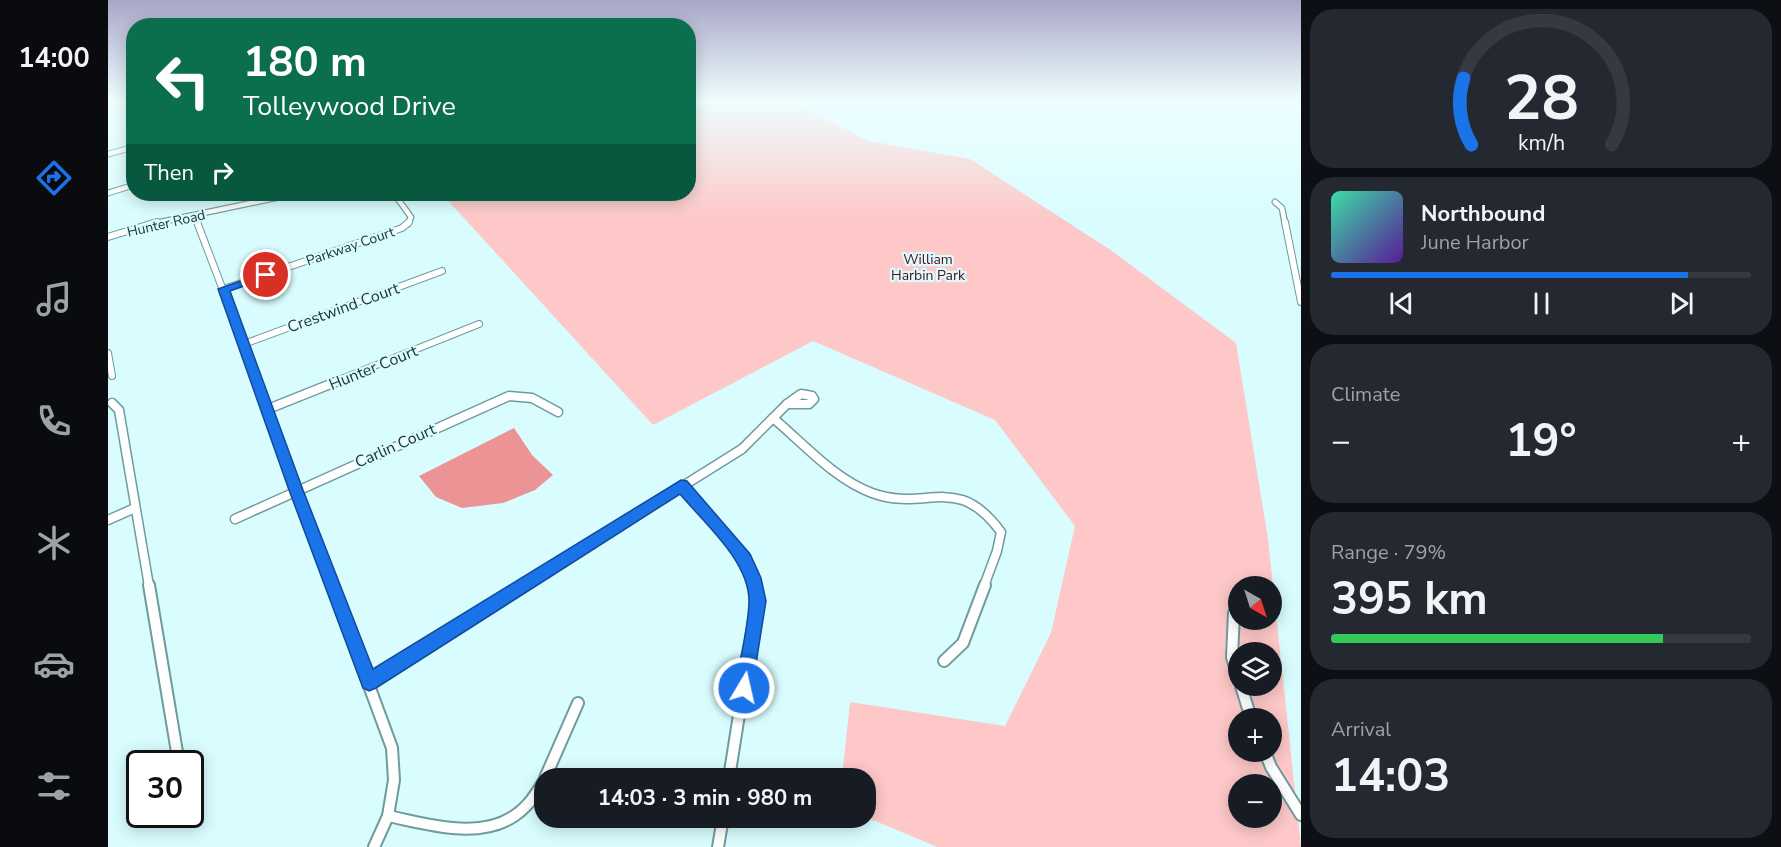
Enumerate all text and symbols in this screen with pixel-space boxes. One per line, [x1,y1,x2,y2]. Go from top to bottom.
text: 180 m [243,34,367,91]
text: 14:00 [18,40,90,77]
icon: left [144,42,222,120]
text: 28 [1504,56,1578,141]
text: Tolleywood Drive [243,88,456,125]
text: km/h [1517,129,1565,159]
icon: right [206,156,239,189]
icon: directions [33,157,75,199]
text: Then [144,158,194,188]
text: Northbound [1421,199,1545,229]
street label: Hunter Road [125,205,207,242]
street label: Parkway Court [303,222,397,270]
text: June Harbor [1421,229,1529,256]
pin [240,249,291,300]
park label: William Harbin Park [891,250,966,285]
icon: arrive [249,258,282,291]
street label: Crestwind Court [284,277,403,338]
icon: music [33,278,75,320]
icon: previous [1385,287,1418,320]
icon: pause [1525,287,1558,320]
icon: next [1665,287,1698,320]
street label: Hunter Court [326,340,421,396]
text: Climate [1331,381,1400,408]
icon: phone [33,400,75,442]
text: 19° [1505,411,1577,472]
street label: Carlin Court [352,418,440,473]
text: − [1331,419,1351,464]
text: + [1731,419,1751,464]
icon: climate [33,522,75,564]
text: Range · 79% [1331,539,1446,566]
text: 395 km [1331,569,1488,630]
north arrow [1228,576,1282,630]
map controls [1228,576,1282,828]
button: layers [1228,642,1282,696]
icon: car [33,643,75,685]
position arrow [712,656,776,720]
button: + [1228,708,1282,762]
text: Arrival [1331,716,1391,743]
text: 14:03 [1331,746,1450,807]
speed limit sign: 30 [126,750,204,828]
icon: filters [33,765,75,807]
button: − [1228,774,1282,828]
text: 14:03 · 3 min · 980 m [598,783,812,813]

